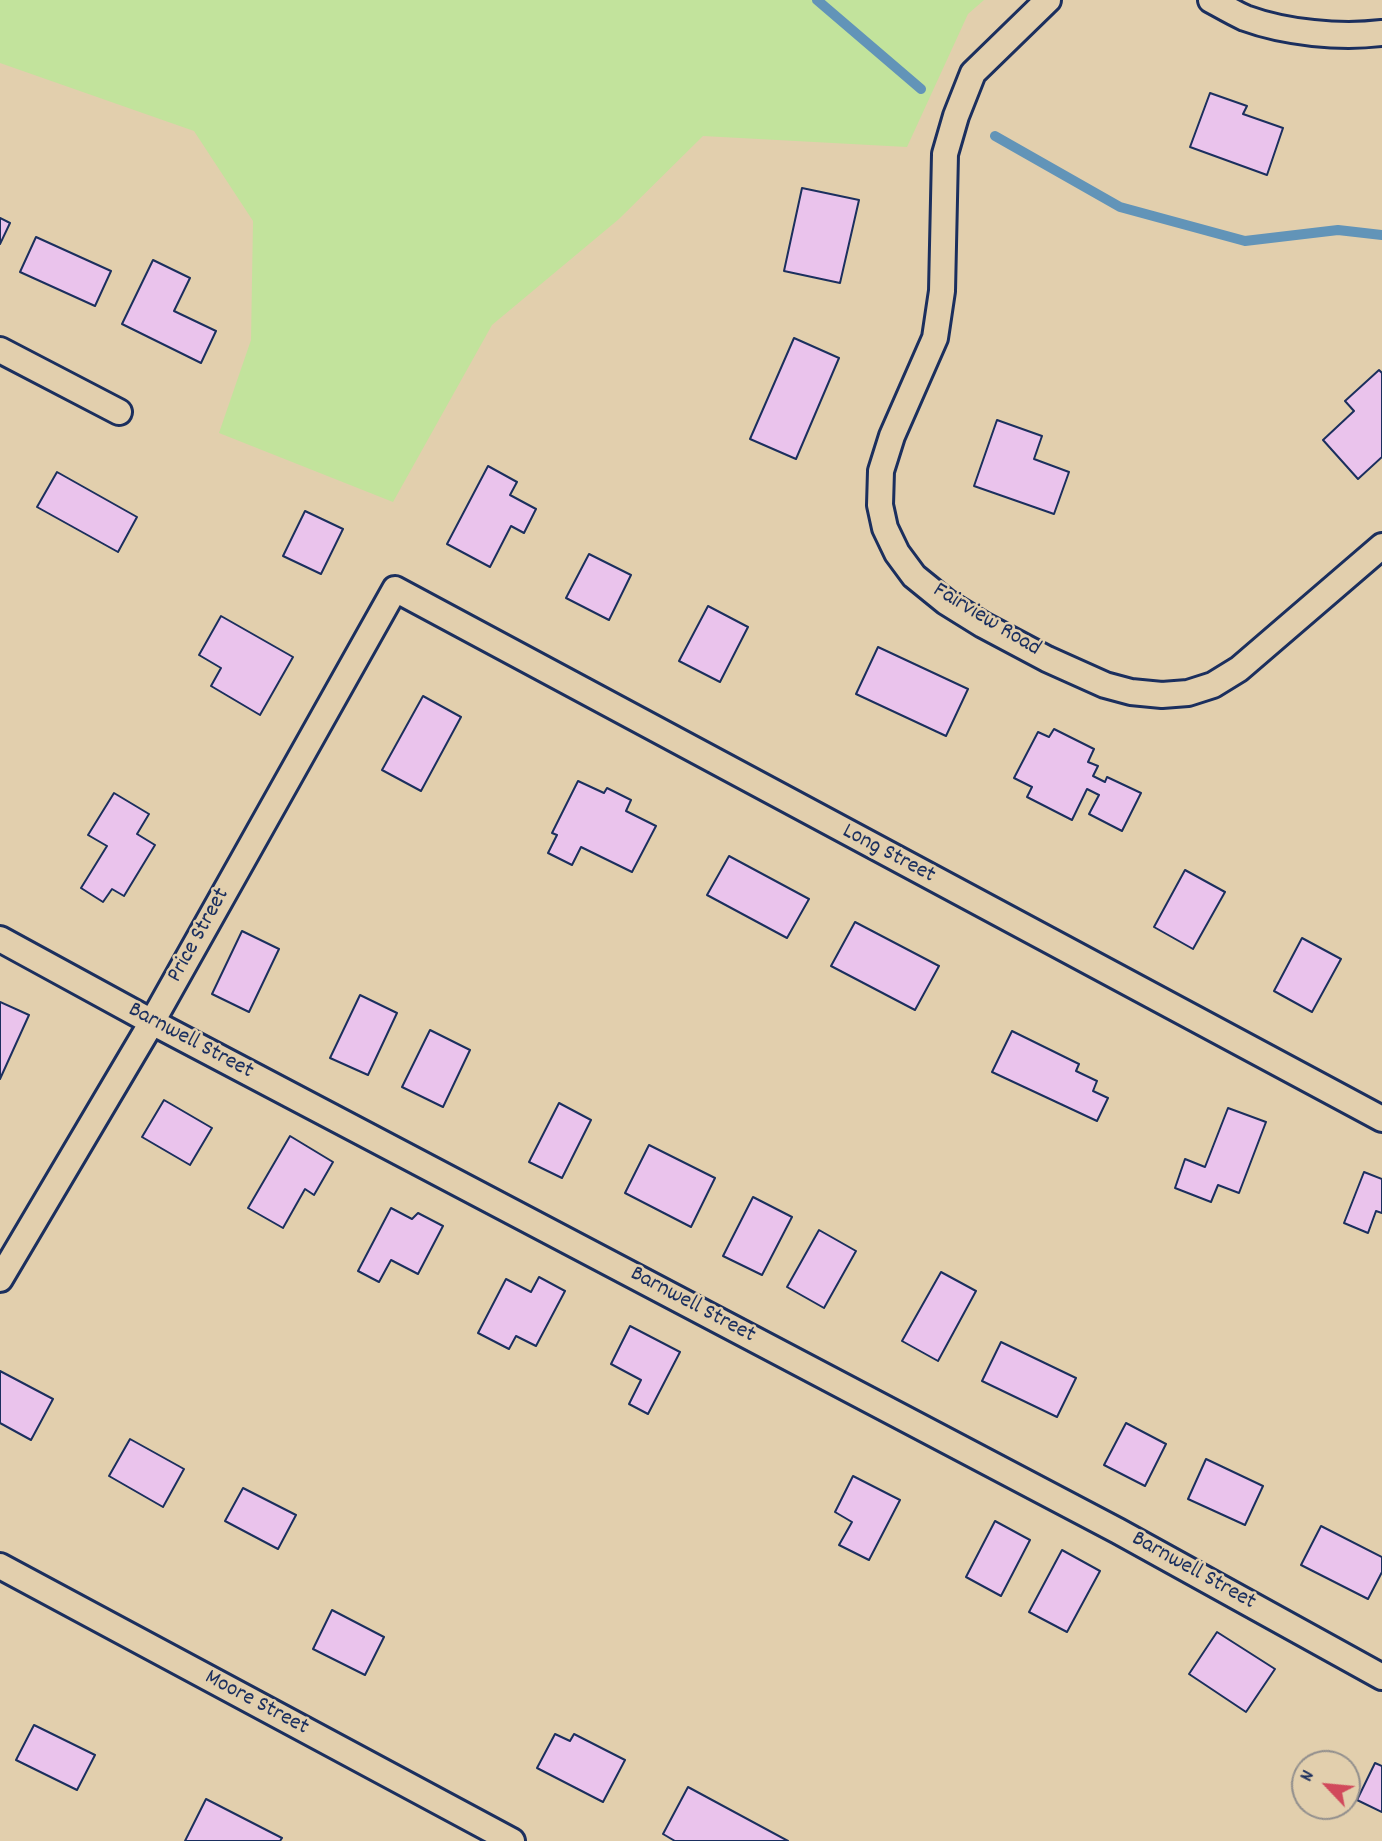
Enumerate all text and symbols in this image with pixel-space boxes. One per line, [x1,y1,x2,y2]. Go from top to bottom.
street label: Fairview Road [927,578,1045,664]
street label: Long Street [837,819,939,891]
street label: Price Street [163,884,237,988]
street label: Barnwell Street [123,997,257,1087]
street label: Barnwell Street [625,1261,759,1351]
street label: Barnwell Street [1126,1527,1260,1617]
street label: Moore Street [199,1665,313,1743]
north arrow [1291,1750,1361,1820]
text: N [1294,1766,1323,1787]

